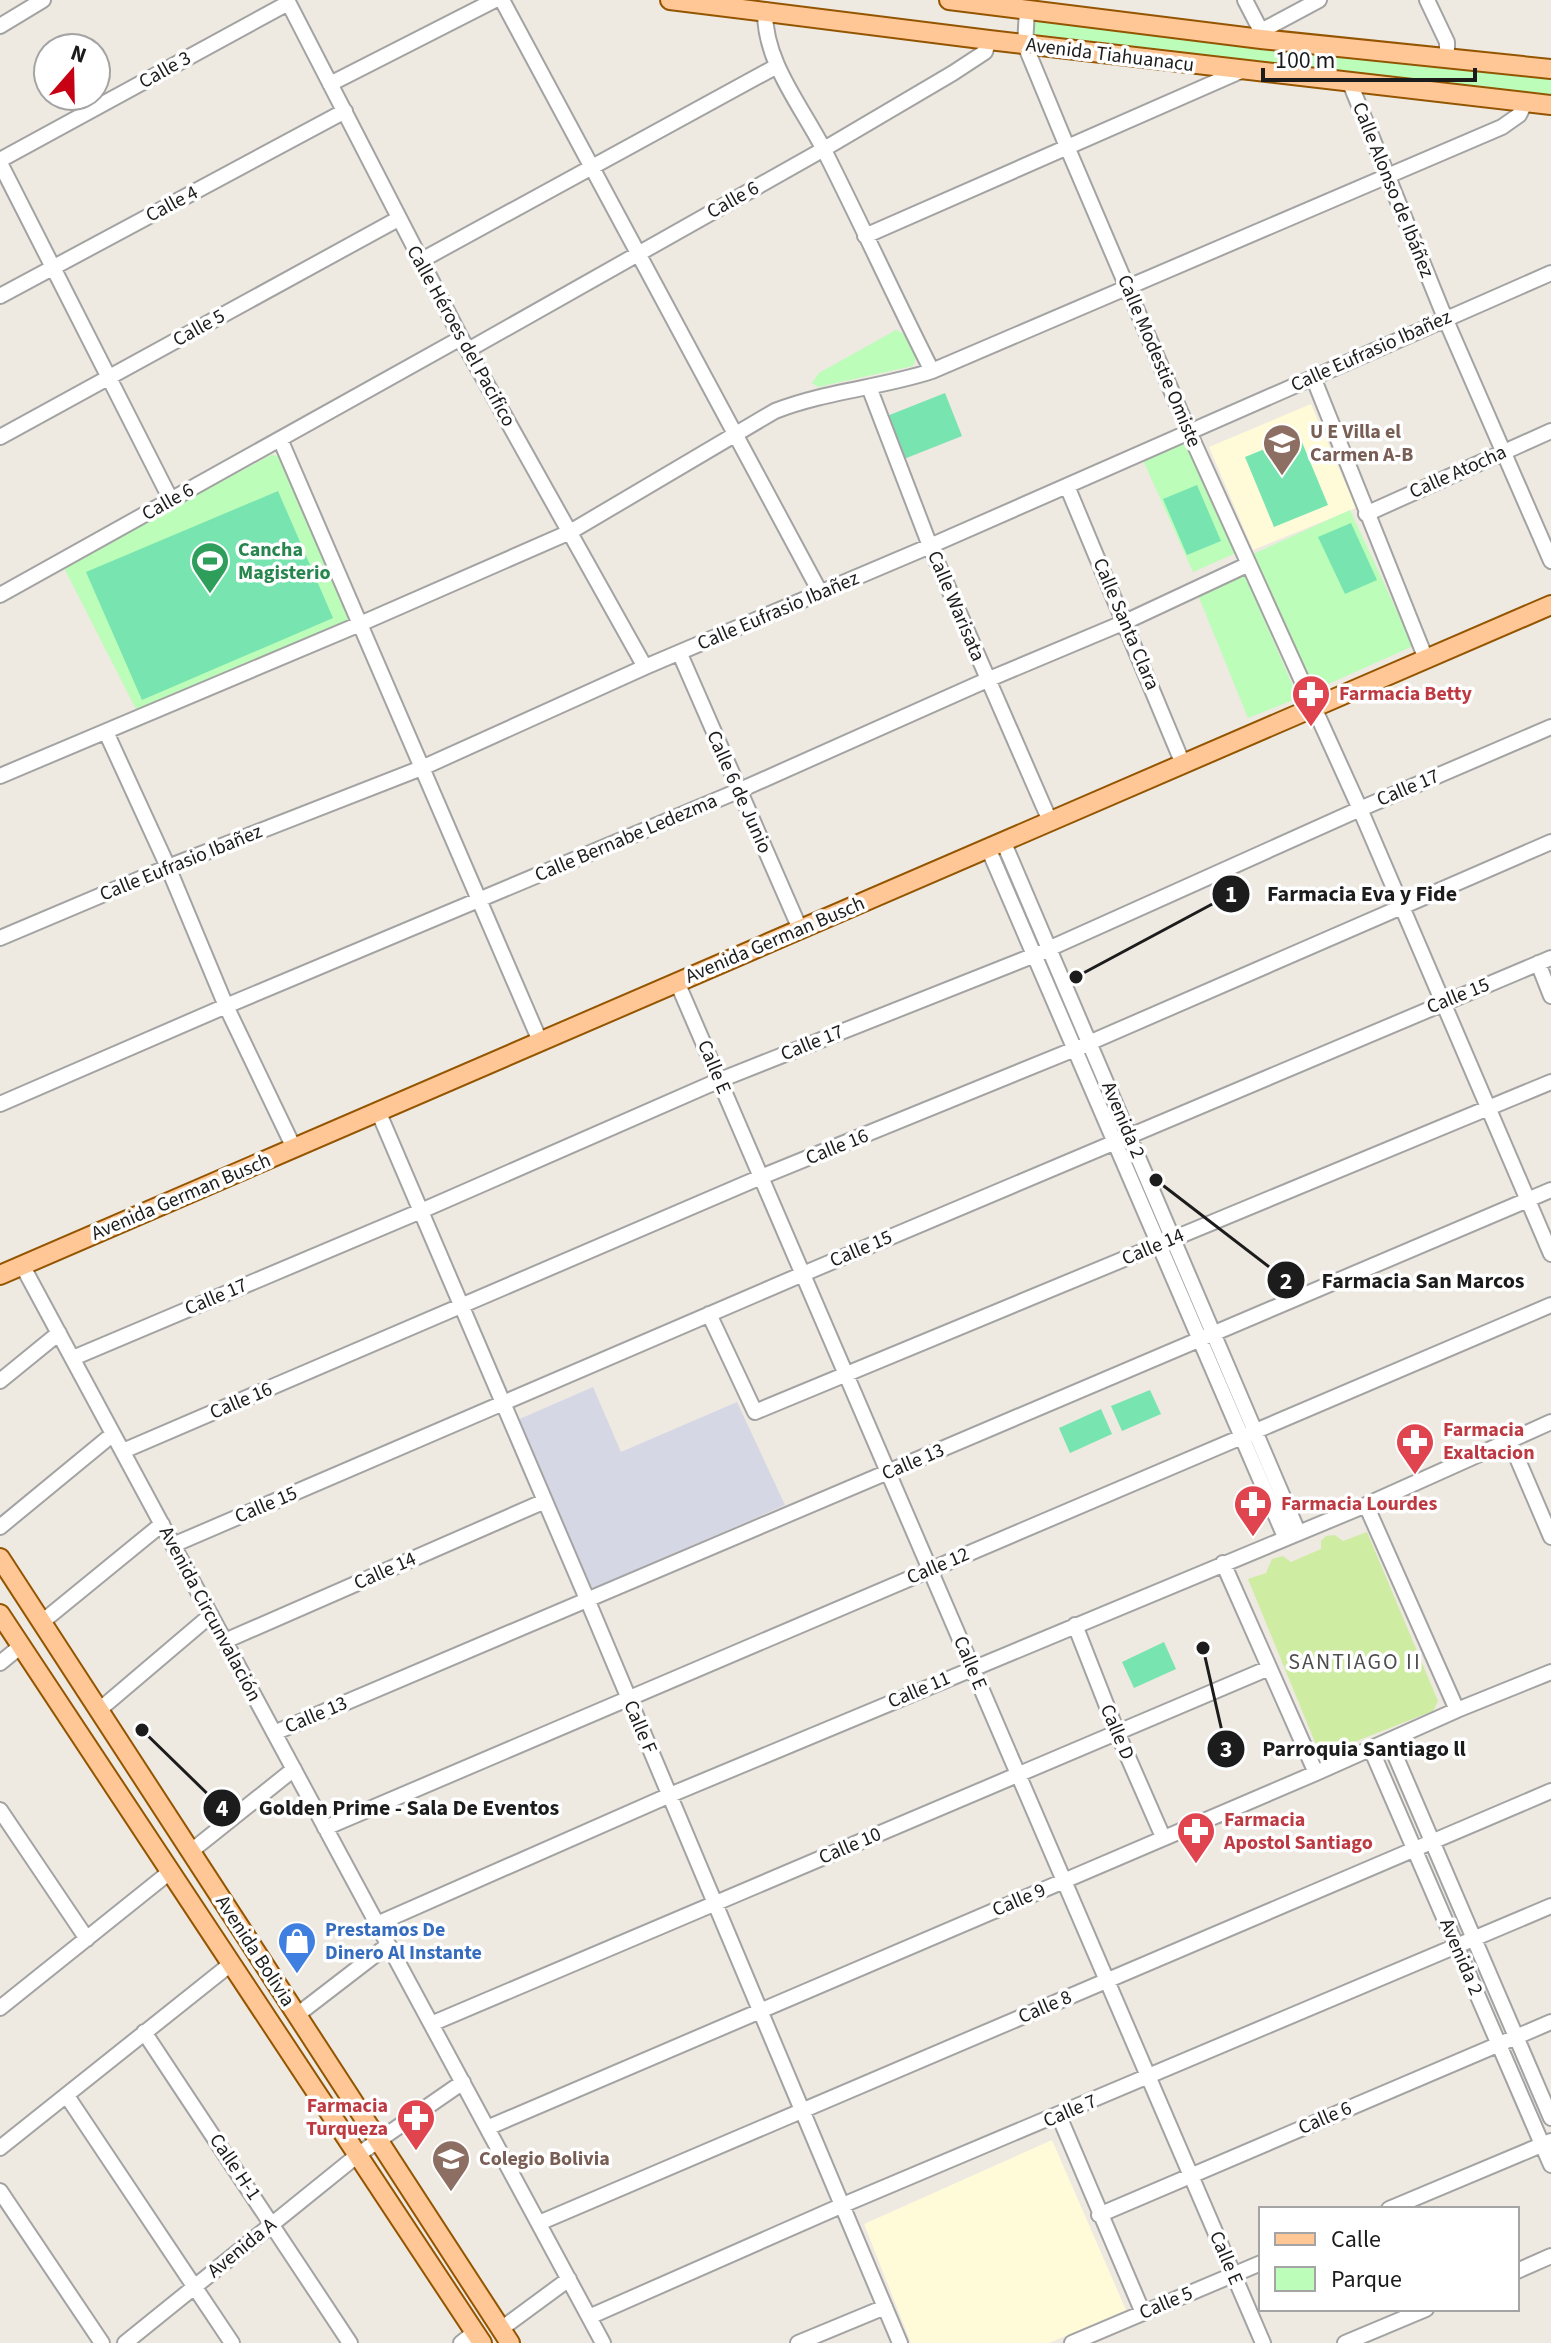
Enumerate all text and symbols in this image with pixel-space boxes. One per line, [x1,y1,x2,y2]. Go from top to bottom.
street label: Avenida Tiahuanacu [1024,31,1196,79]
north arrow [32,32,112,112]
scale bar [1263,32,1475,82]
text: N [66,37,91,72]
text: 100 m [1275,43,1335,78]
street label: Calle 3 [134,44,196,96]
street label: Calle Alonso de Ibáñez [1345,98,1441,282]
street label: Calle 6 [702,174,764,226]
street label: Calle 4 [141,179,203,229]
street label: Calle Héroes del Pacifico [399,240,523,432]
street label: Calle Modestie Omiste [1110,270,1208,452]
street label: Calle 5 [168,302,230,354]
street label: Calle Eufrasio Ibañez [1286,303,1456,399]
place label: U E Villa el Carmen A-B [1310,418,1413,469]
school or university icon: U E Villa el Carmen A-B [1261,422,1303,477]
street label: Calle Atocha [1405,438,1511,506]
street label: Calle 6 [137,476,199,528]
place label: Cancha Magisterio [238,536,331,587]
sports icon: Cancha Magisterio [189,540,231,595]
street label: Calle Warisata [920,546,992,666]
street label: Calle Santa Clara [1086,554,1166,694]
street label: Calle Eufrasio Ibañez [693,564,863,658]
pharmacy icon: Farmacia Betty [1290,673,1332,728]
place label: Farmacia Betty [1339,680,1472,708]
street label: Calle 6 de Junio [699,726,779,858]
street label: Calle 17 [1372,762,1444,814]
street label: Calle Bernabe Ledezma [530,787,722,889]
street label: Calle Eufrasio Ibañez [96,818,266,908]
callout: Farmacia Eva y Fide [1211,871,1474,917]
text: 1 [1225,877,1237,912]
text: Farmacia Eva y Fide [1267,878,1457,910]
street label: Avenida German Busch [681,889,869,991]
street label: Calle 15 [1422,971,1494,1021]
street label: Calle 17 [776,1018,848,1068]
street label: Calle E [690,1036,738,1098]
street label: Avenida 2 [1094,1077,1152,1163]
street label: Calle 16 [801,1122,873,1172]
street label: Avenida German Busch [87,1146,275,1248]
street label: Calle 14 [1117,1221,1189,1273]
street label: Calle 15 [825,1223,897,1275]
callout: Farmacia San Marcos [1266,1257,1541,1303]
text: 2 [1280,1264,1292,1299]
text: Farmacia San Marcos [1321,1265,1525,1297]
street label: Calle 17 [180,1271,252,1323]
street label: Calle 16 [205,1375,277,1427]
place label: Farmacia Exaltacion [1443,1416,1535,1467]
pharmacy icon: Farmacia Exaltacion [1394,1421,1436,1476]
street label: Calle 13 [877,1436,949,1488]
street label: Calle 15 [230,1479,302,1531]
pharmacy icon: Farmacia Lourdes [1232,1483,1274,1538]
place label: Farmacia Lourdes [1281,1490,1437,1518]
street label: Avenida Circunvalación [152,1521,268,1707]
street label: Calle 12 [902,1540,974,1592]
street label: Calle 14 [349,1545,421,1597]
street label: Calle E [946,1632,994,1694]
district label: SANTIAGO II [1288,1646,1422,1678]
street label: Calle 11 [883,1664,955,1716]
street label: Calle 13 [280,1689,352,1741]
street label: Calle F [616,1696,664,1758]
street label: Calle D [1093,1700,1141,1764]
callout: Parroquia Santiago ll [1206,1726,1482,1772]
text: 3 [1220,1732,1232,1767]
text: Parroquia Santiago ll [1262,1733,1467,1765]
callout: Golden Prime - Sala De Eventos [202,1785,575,1831]
text: 4 [216,1791,229,1826]
text: Golden Prime - Sala De Eventos [259,1792,560,1824]
place label: Farmacia Apostol Santiago [1223,1806,1373,1857]
pharmacy icon: Farmacia Apostol Santiago [1175,1810,1217,1865]
street label: Calle 10 [814,1820,886,1872]
street label: Calle 9 [988,1876,1050,1924]
street label: Avenida Bolivia [208,1890,302,2012]
street label: Avenida 2 [1432,1914,1490,2000]
place label: Prestamos De Dinero Al Instante [325,1916,482,1967]
shop icon: Prestamos De Dinero Al Instante [276,1920,318,1975]
street label: Calle 8 [1014,1983,1076,2031]
street label: Calle 7 [1039,2087,1101,2135]
place label: Farmacia Turqueza [306,2092,388,2143]
street label: Calle 6 [1294,2094,1356,2142]
pharmacy icon: Farmacia Turqueza [395,2097,437,2152]
street label: Calle H-1 [202,2128,268,2206]
school or university icon: Colegio Bolivia [430,2138,472,2193]
place label: Colegio Bolivia [479,2145,610,2173]
legend [1259,2207,1519,2311]
street label: Avenida A [201,2211,283,2285]
text: Calle [1331,2222,1381,2257]
street label: Calle E [1202,2227,1250,2289]
text: Parque [1331,2262,1402,2297]
street label: Calle 5 [1135,2279,1197,2327]

